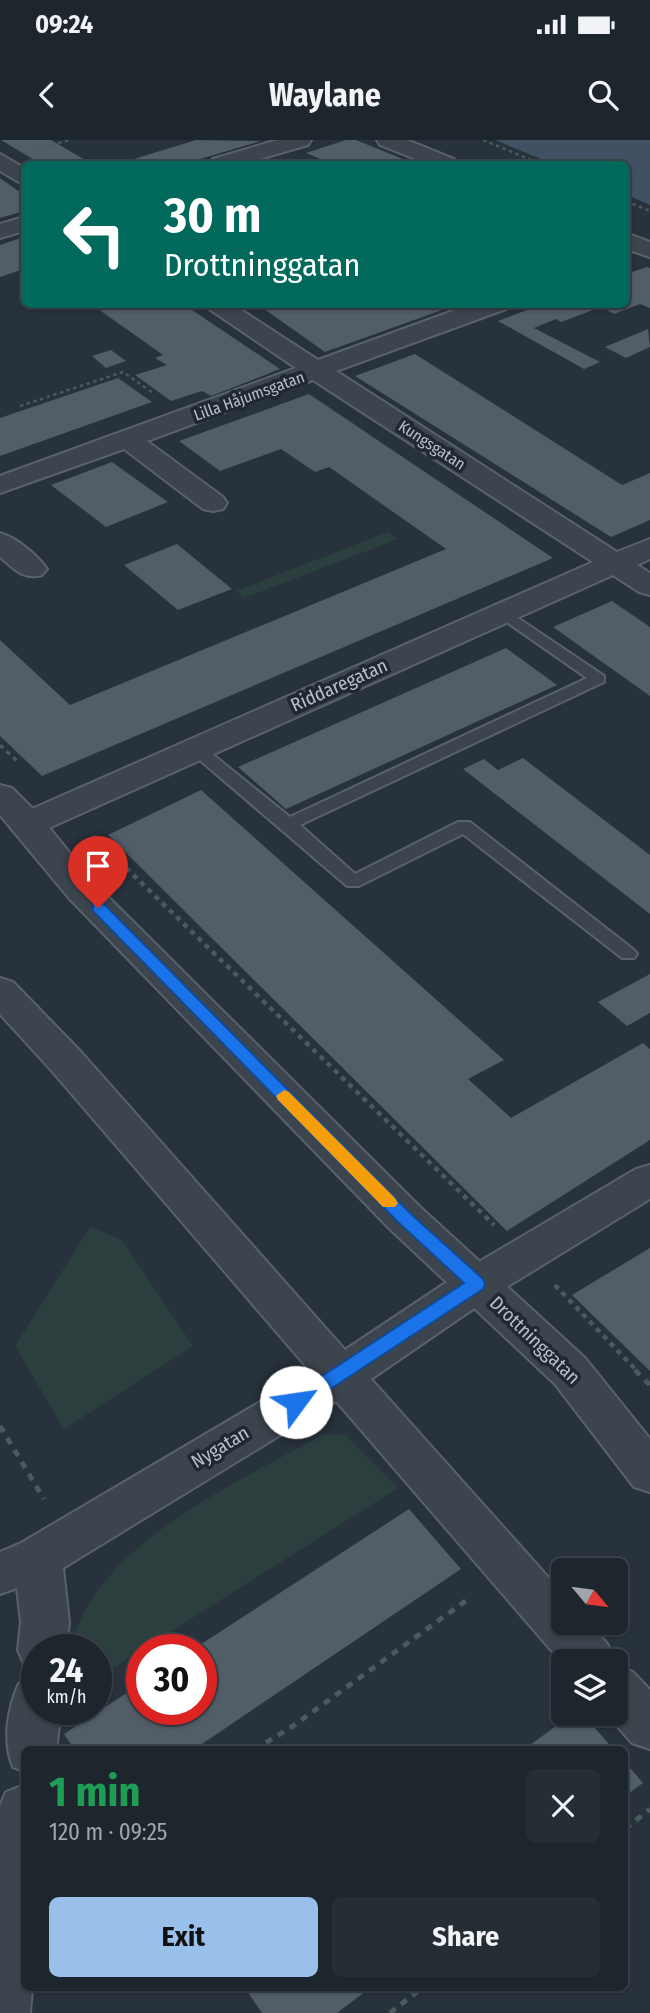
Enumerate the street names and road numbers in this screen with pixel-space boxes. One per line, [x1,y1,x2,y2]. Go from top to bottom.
street label: Lilla Håjumsgatan [191,367,307,425]
street label: Kungsgatan [395,416,469,474]
street label: Riddaregatan [287,653,391,717]
street label: Drottninggatan [485,1291,585,1389]
street label: Nygatan [187,1421,253,1473]

